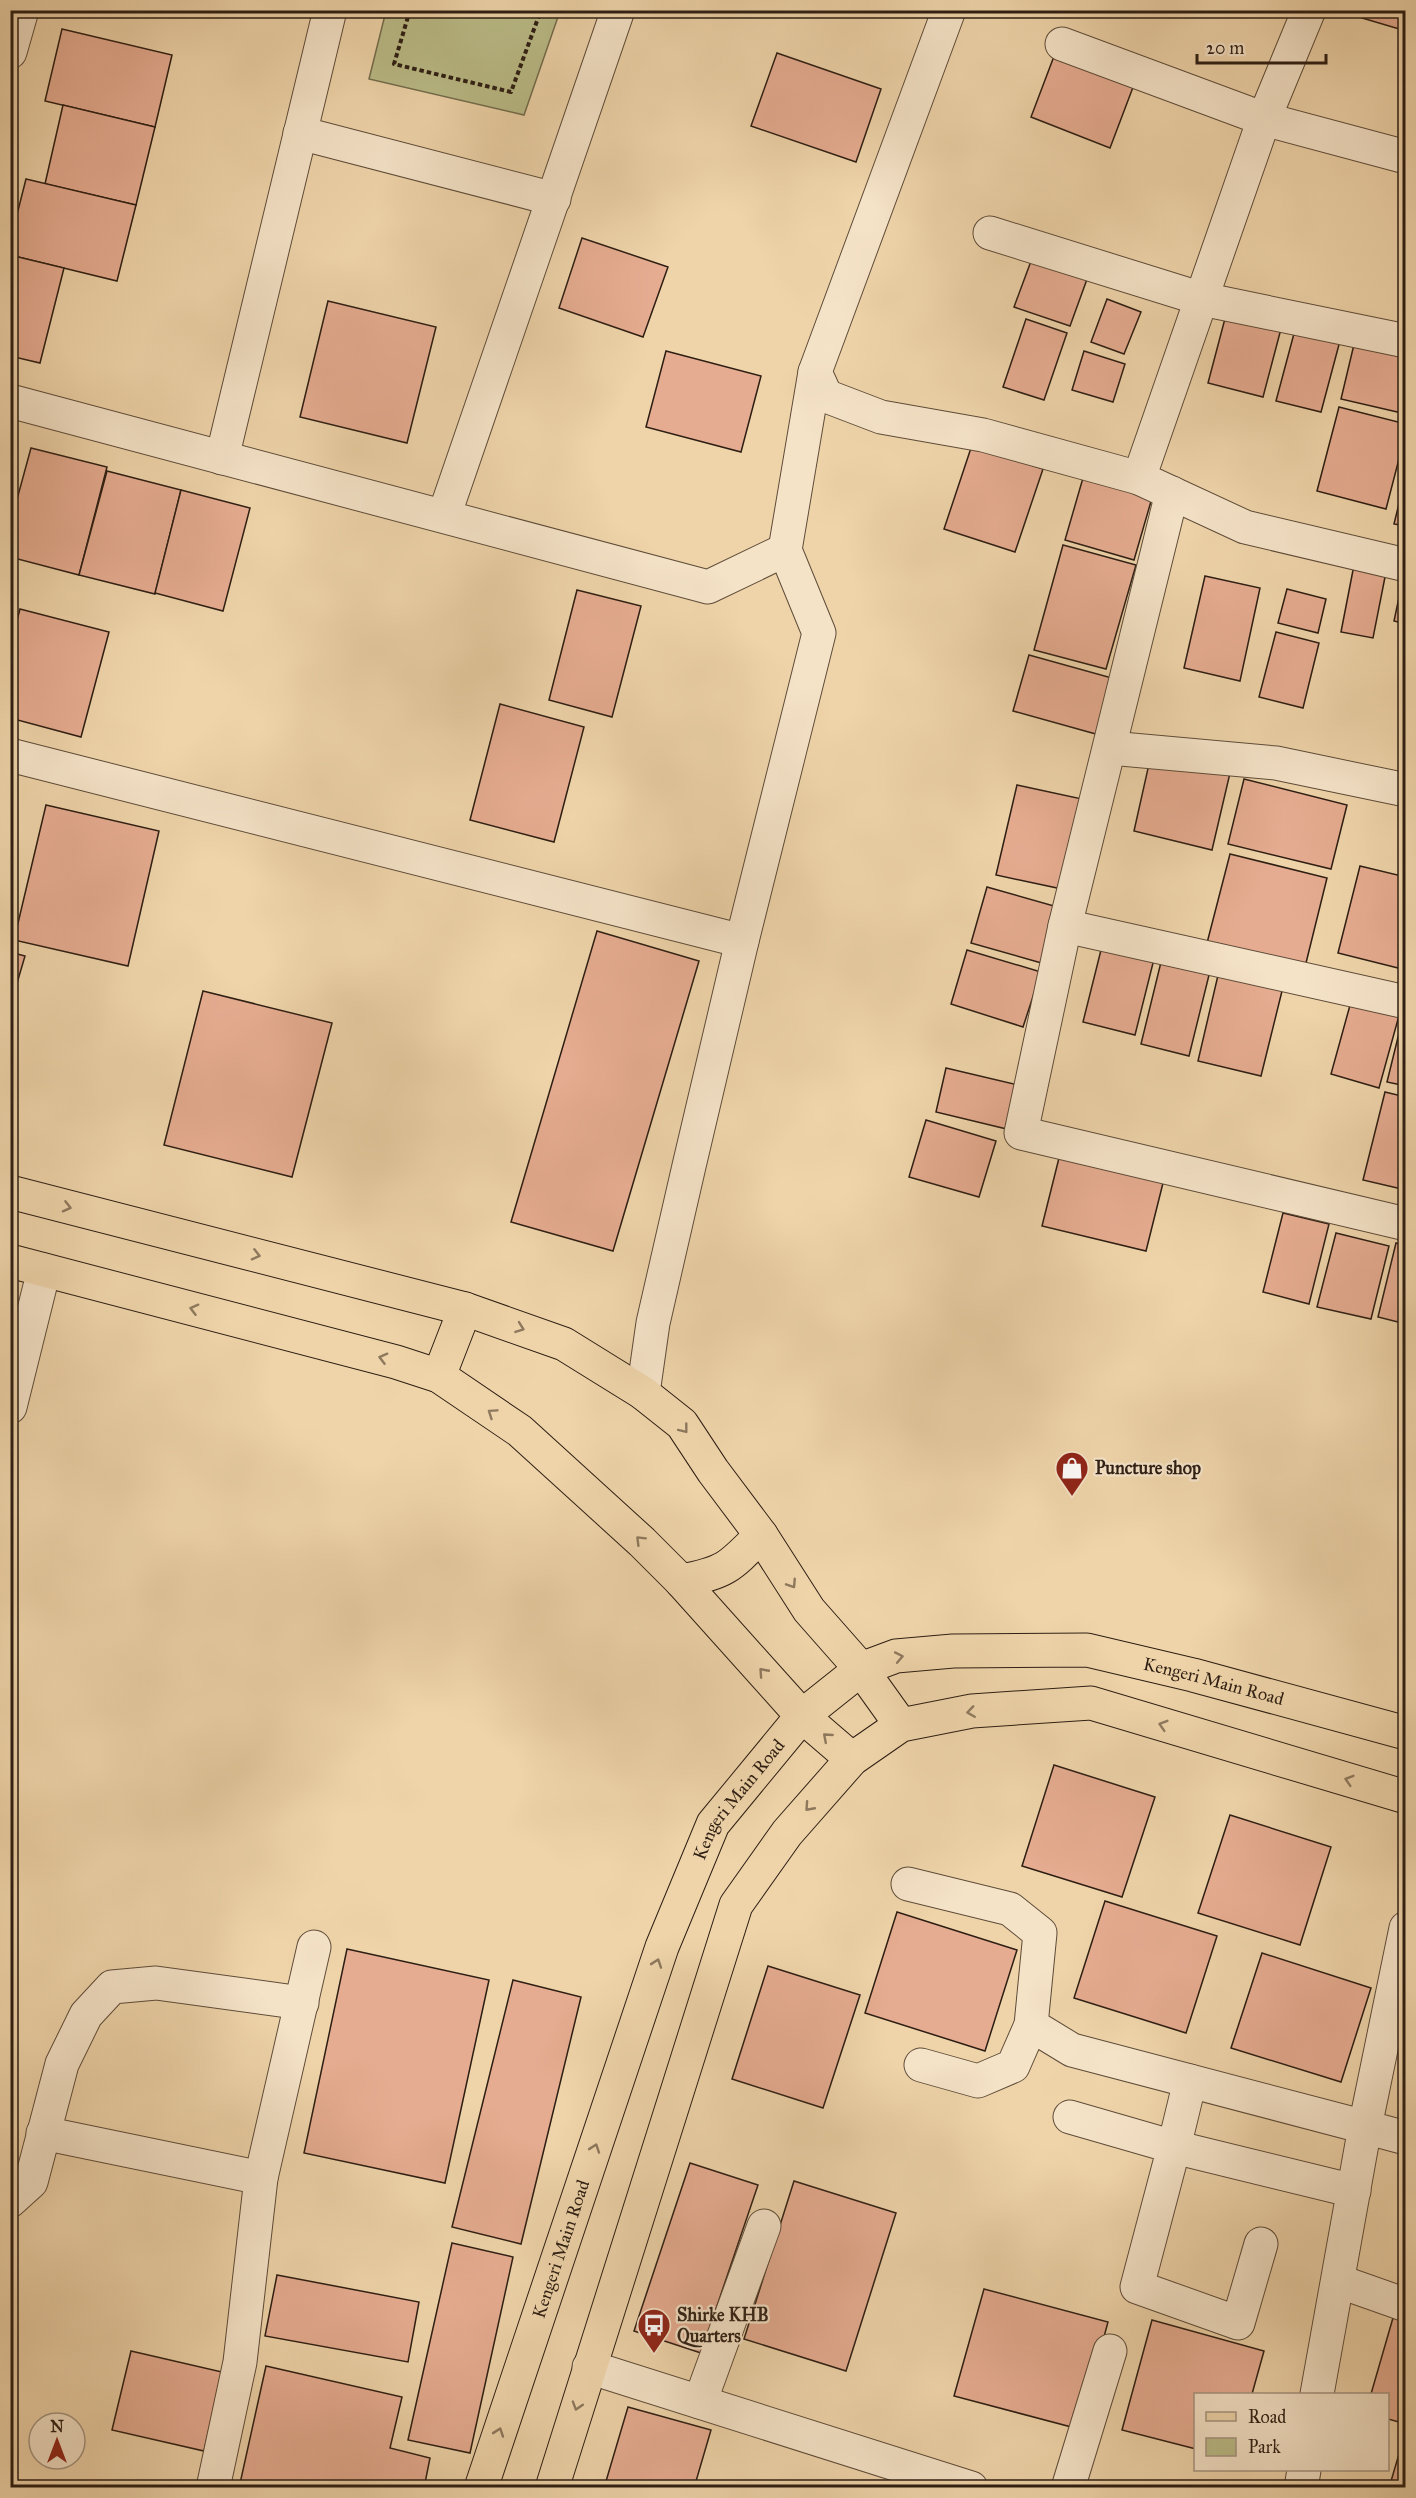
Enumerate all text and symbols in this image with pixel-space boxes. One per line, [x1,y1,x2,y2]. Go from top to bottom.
scale bar [1197,27,1326,65]
text: 20 m [1206,37,1244,59]
one-way arrow [62,1199,72,1212]
one-way arrow [251,1247,261,1260]
one-way arrow [190,1304,200,1317]
one-way arrow [514,1321,525,1334]
one-way arrow [378,1353,388,1366]
one-way arrow [488,1409,499,1420]
one-way arrow [677,1422,688,1433]
shop icon: Puncture shop [1054,1450,1090,1497]
place label: Puncture shop [1095,1457,1201,1480]
one-way arrow [636,1536,647,1547]
one-way arrow [785,1578,797,1588]
one-way arrow [894,1651,904,1664]
street label: Kengeri Main Road [1141,1653,1286,1710]
one-way arrow [759,1668,770,1679]
one-way arrow [966,1705,976,1718]
one-way arrow [1158,1720,1168,1732]
one-way arrow [823,1734,834,1745]
street label: Kengeri Main Road [688,1735,789,1863]
one-way arrow [1344,1775,1355,1787]
one-way arrow [805,1800,816,1811]
one-way arrow [649,1958,662,1969]
one-way arrow [587,2143,600,2154]
street label: Kengeri Main Road [528,2177,594,2321]
place label: Shirke KHB Quarters [677,2304,769,2348]
bus stop icon: Shirke KHB Quarters [636,2307,672,2354]
legend [1194,2393,1389,2471]
one-way arrow [572,2400,585,2411]
text: Road [1248,2406,1286,2428]
north arrow [27,2411,87,2471]
text: N [50,2417,64,2436]
one-way arrow [492,2427,505,2438]
text: Park [1248,2436,1281,2458]

